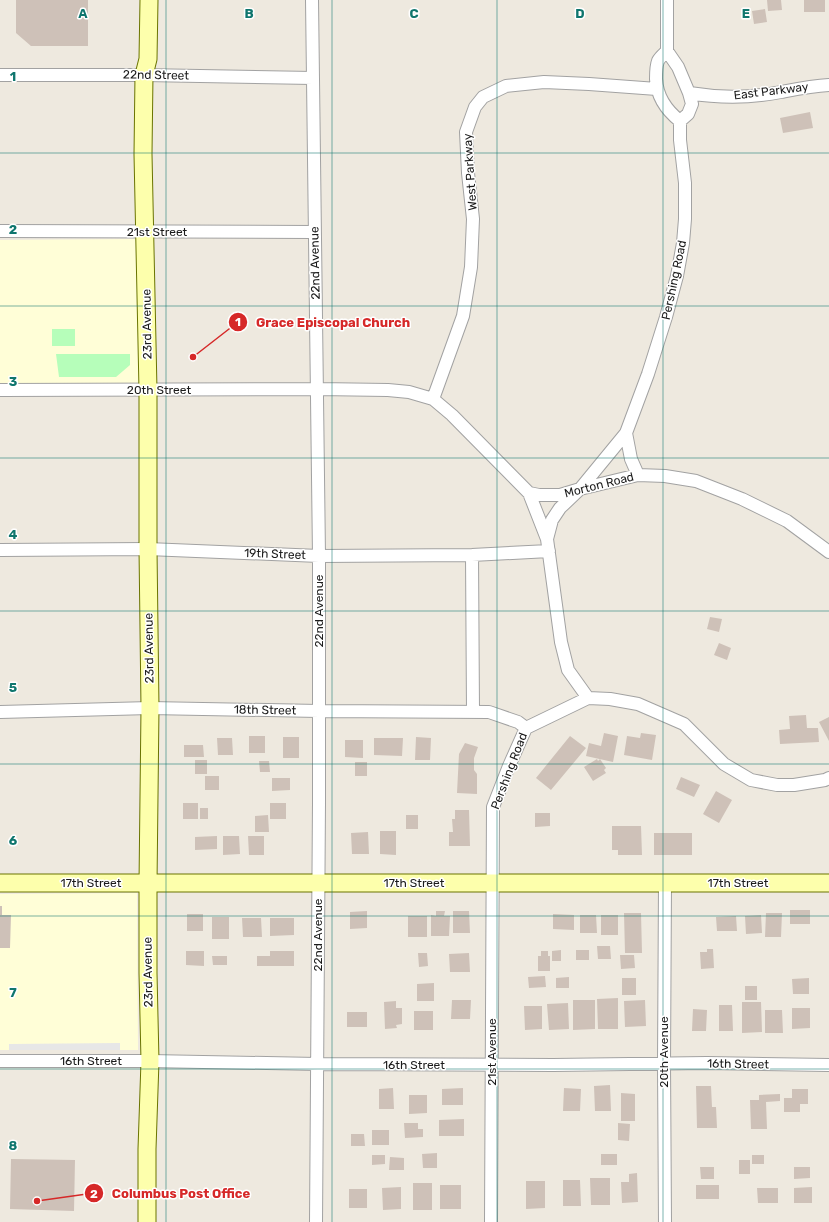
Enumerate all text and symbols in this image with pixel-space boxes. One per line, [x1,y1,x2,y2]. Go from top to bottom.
text: A [78,6,88,21]
text: B [244,6,254,21]
text: C [409,6,419,21]
text: D [575,6,585,21]
text: E [742,6,750,21]
street label: 22nd Street [123,67,189,83]
text: 1 [10,69,16,84]
street label: East Parkway [733,79,810,103]
street label: West Parkway [460,133,480,211]
text: 2 [9,222,17,237]
street label: 21st Street [127,225,188,239]
street label: 22nd Avenue [307,226,323,300]
street label: Pershing Road [659,239,689,321]
street label: 23rd Avenue [139,288,155,359]
callout: Grace Episcopal Church [228,310,418,335]
text: 1 [235,315,241,329]
text: Grace Episcopal Church [256,315,410,330]
text: 3 [9,374,18,389]
street label: 20th Street [127,383,191,397]
street label: Morton Road [563,470,635,500]
text: 4 [9,527,18,542]
street label: 19th Street [244,546,306,562]
street label: 22nd Avenue [312,574,326,648]
street label: 23rd Avenue [141,612,157,683]
text: 5 [9,680,17,695]
street label: 18th Street [234,702,297,718]
street label: Pershing Road [488,731,530,811]
text: 6 [9,833,18,848]
street label: 17th Street [61,876,122,890]
street label: 17th Street [384,876,445,890]
street label: 17th Street [708,876,769,890]
street label: 22nd Avenue [311,898,325,972]
street label: 23rd Avenue [140,936,156,1007]
text: 7 [9,985,17,1000]
street label: 20th Avenue [657,1016,671,1088]
street label: 21st Avenue [485,1018,499,1086]
street label: 16th Street [60,1054,122,1068]
street label: 16th Street [707,1056,769,1072]
street label: 16th Street [383,1058,445,1072]
text: 8 [9,1138,18,1153]
callout: Columbus Post Office [84,1181,258,1206]
text: Columbus Post Office [112,1186,250,1201]
text: 2 [90,1187,98,1201]

